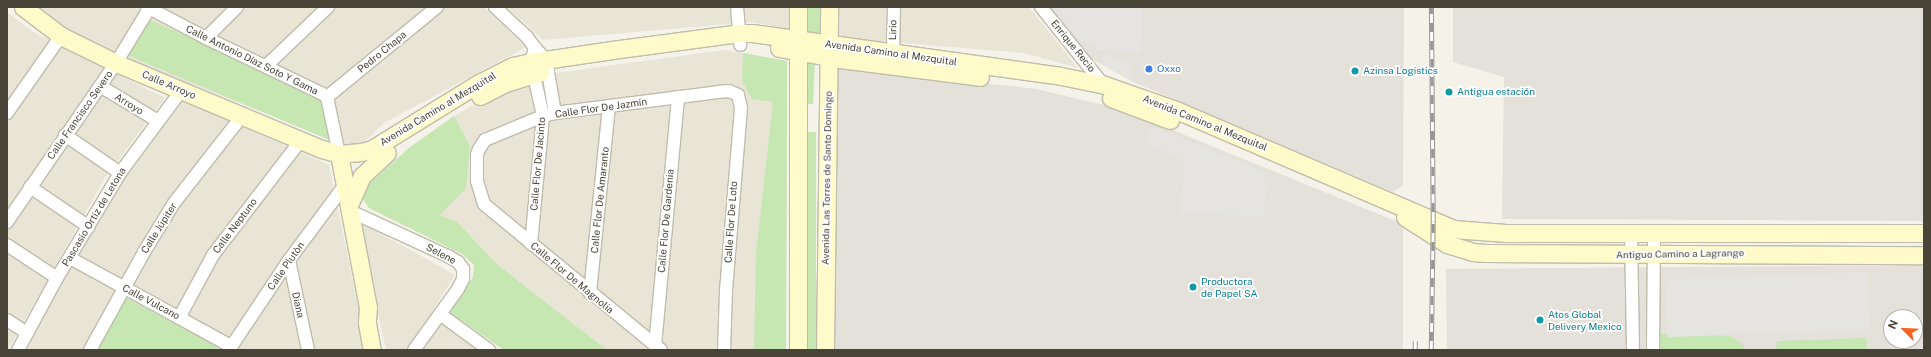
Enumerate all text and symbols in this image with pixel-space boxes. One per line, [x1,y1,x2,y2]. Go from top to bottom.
street label: Enrique Recio [1048,17,1098,75]
street label: Lirio [887,20,899,40]
street label: Calle Antonio Díaz Soto Y Gama [184,23,320,97]
street label: Pedro Chapa [355,29,409,75]
street label: Avenida Camino al Mezquital [824,38,958,68]
place label: Oxxo [1157,63,1181,75]
marker: Oxxo [1144,64,1154,74]
place label: Azinsa Logistics [1363,65,1438,77]
marker: Azinsa Logistics [1350,66,1360,76]
street label: Calle Francisco Severo [45,68,115,162]
street label: Calle Arroyo [140,68,198,102]
street label: Avenida Camino al Mezquital [378,69,498,149]
place label: Antigua estación [1457,86,1535,98]
marker: Antigua estación [1444,87,1454,97]
street label: Arroyo [112,91,146,117]
street label: Avenida Las Torres de Santo Domingo [819,91,835,265]
street label: Avenida Camino al Mezquital [1141,92,1269,154]
street label: Calle Flor De Jazmín [554,96,648,120]
street label: Calle Flor De Jacinto [528,117,548,211]
street label: Calle Flor De Amaranto [588,146,612,254]
street label: Pascasio Ortiz de Letona [60,165,128,269]
street label: Calle Flor De Gardenia [655,169,677,273]
street label: Calle Flor De Loto [722,181,740,263]
street label: Calle Neptuno [210,196,260,256]
street label: Calle Júpiter [139,200,179,256]
street label: Calle Plutòn [265,239,307,293]
street label: Calle Flor De Magnolia [528,240,616,316]
street label: Selene [424,241,458,267]
street label: Antiguo Camino a Lagrange [1616,247,1744,261]
place label: Productora de Papel SA [1201,275,1258,298]
street label: Calle Vulcano [120,282,182,322]
marker: Productora de Papel SA [1188,282,1198,292]
street label: Diana [289,291,307,319]
place label: Atos Global Delivery Mexico [1548,308,1622,332]
north arrow [1883,309,1923,349]
marker: Atos Global Delivery Mexico [1535,315,1545,325]
text: N [1886,318,1900,331]

